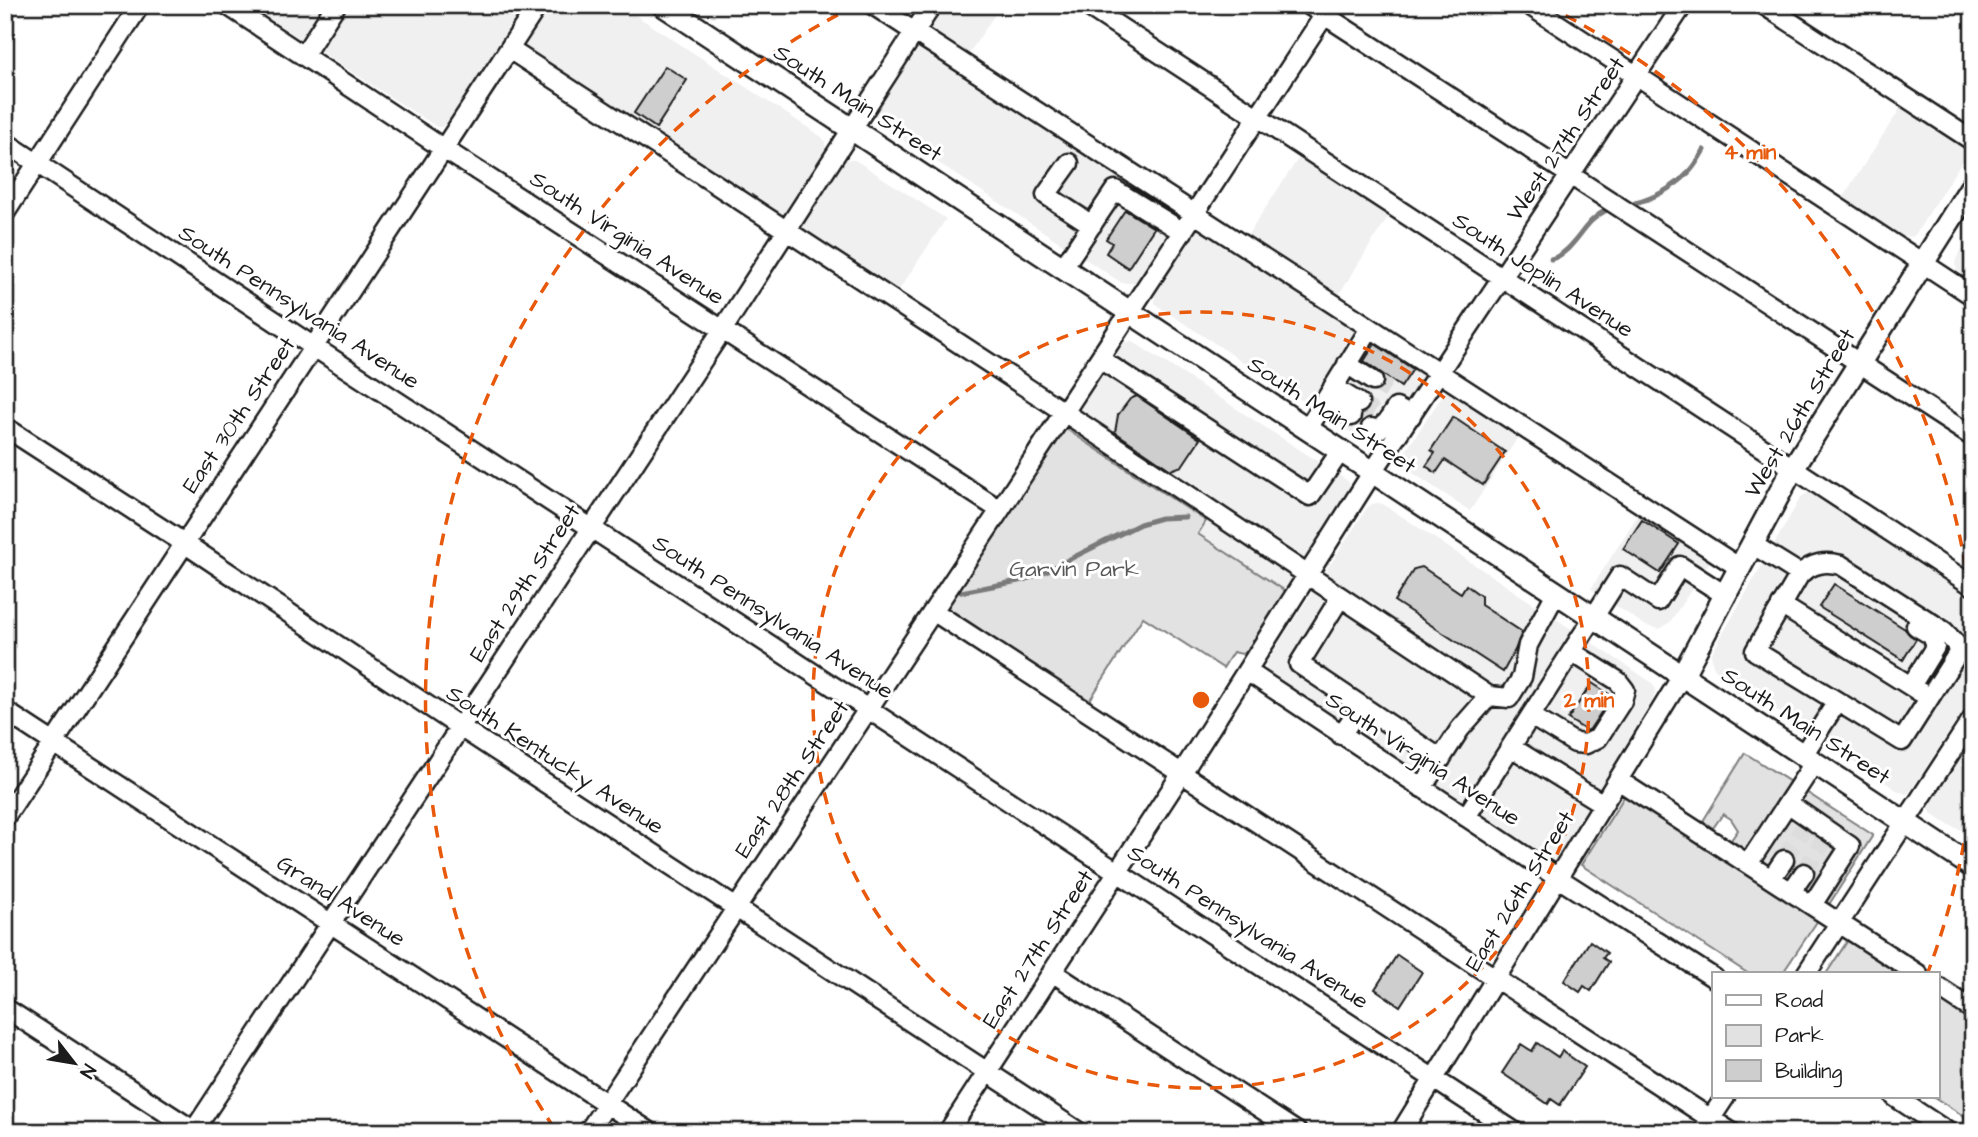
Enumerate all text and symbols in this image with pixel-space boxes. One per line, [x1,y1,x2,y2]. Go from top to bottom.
street label: South Main Street [767,36,949,170]
street label: West 27th Street [1499,50,1633,228]
text: 4 min [1724,138,1777,167]
street label: South Virginia Avenue [523,163,730,314]
street label: South Joplin Avenue [1446,204,1640,346]
street label: South Pennsylvania Avenue [172,217,426,398]
street label: West 26th Street [1737,322,1864,504]
street label: East 30th Street [175,330,304,500]
street label: South Main Street [1241,348,1423,482]
street label: East 29th Street [462,497,588,668]
street label: South Pennsylvania Avenue [646,527,900,708]
park label: Garvin Park [1009,553,1139,585]
street label: South Main Street [1715,659,1897,793]
street label: South Kentucky Avenue [439,678,670,843]
street label: South Virginia Avenue [1319,684,1526,835]
text: 2 min [1563,686,1615,715]
centre of rings [1189,688,1213,712]
street label: East 28th Street [727,693,857,864]
street label: East 26th Street [1458,804,1583,977]
street label: South Pennsylvania Avenue [1121,837,1375,1018]
street label: Grand Avenue [270,847,412,955]
street label: East 27th Street [975,863,1102,1035]
legend [1712,972,1940,1098]
text: Road [1775,986,1823,1015]
text: Park [1775,1021,1824,1050]
north arrow [38,1028,108,1098]
text: Building [1775,1057,1843,1088]
text: N [73,1059,102,1083]

